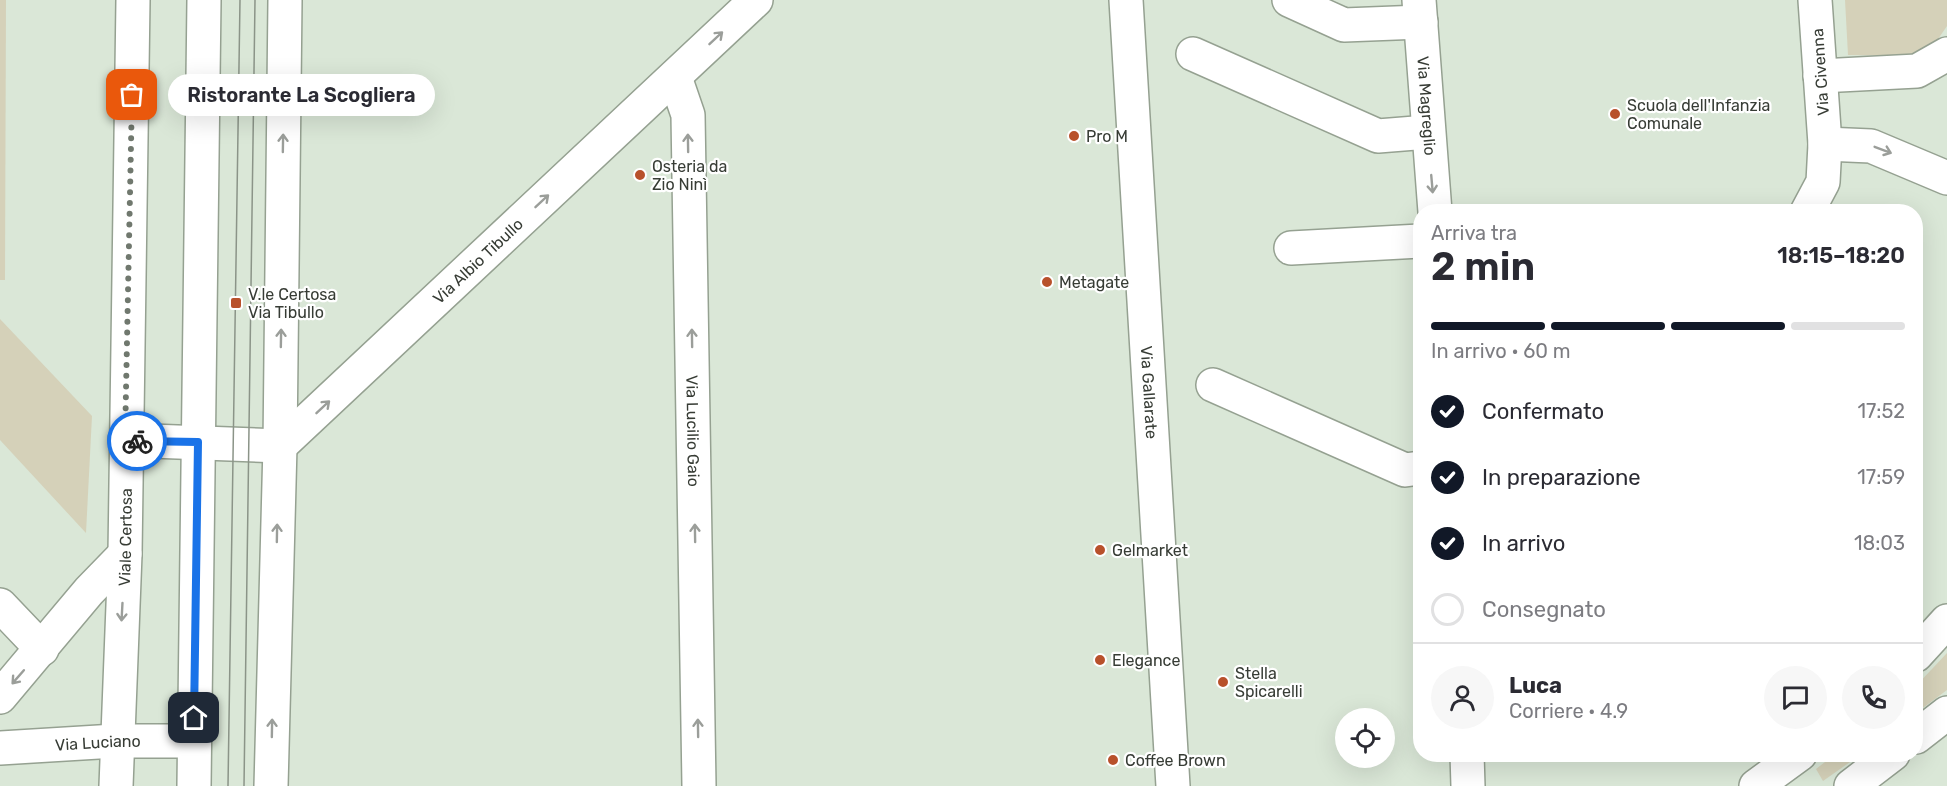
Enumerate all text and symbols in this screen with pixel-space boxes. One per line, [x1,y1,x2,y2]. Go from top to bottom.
street label: Via Civenna [1808,28,1833,116]
one-way arrow [708,31,723,46]
street label: Via Magreglio [1413,55,1440,156]
pin [106,69,157,120]
callout: Ristorante La Scogliera [168,74,435,116]
icon: bag [115,78,148,111]
text: Ristorante La Scogliera [187,83,416,107]
place label: Scuola dell'Infanzia Comunale [1627,96,1770,133]
marker: Scuola dell'Infanzia Comunale [1608,107,1622,121]
place label: Pro M [1086,127,1128,146]
marker: Pro M [1067,129,1081,143]
one-way arrow [278,133,289,153]
one-way arrow [682,133,694,153]
one-way arrow [1873,145,1891,156]
place label: Osteria da Zio Ninì [652,157,727,194]
marker: Osteria da Zio Ninì [633,168,647,182]
one-way arrow [1427,174,1438,193]
one-way arrow [534,195,549,209]
street label: Via Albio Tibullo [429,214,527,308]
text: Arriva tra [1431,221,1517,245]
text: 18:15–18:20 [1777,242,1905,269]
text: 2 min [1431,244,1535,290]
place label: Metagate [1059,273,1129,292]
marker: Metagate [1040,275,1054,289]
place label: V.le Certosa Via Tibullo [248,285,336,322]
marker: V.le Certosa Via Tibullo [229,296,243,310]
one-way arrow [275,328,287,348]
one-way arrow [686,328,697,348]
text: In arrivo · 60 m [1431,339,1571,363]
street label: Via Gallarate [1137,345,1161,440]
street label: Via Lucilio Gaio [682,375,703,487]
icon: check [1431,395,1464,428]
text: Confermato [1482,398,1604,425]
one-way arrow [316,399,331,414]
text: 17:52 [1857,399,1905,423]
courier [107,411,167,471]
icon: bike [121,425,154,458]
icon: check [1431,461,1464,494]
text: In preparazione [1482,464,1641,491]
text: 17:59 [1857,465,1905,489]
street label: Viale Certosa [115,488,136,587]
one-way arrow [272,523,283,543]
one-way arrow [689,523,701,543]
icon: check [1431,527,1464,560]
text: In arrivo [1482,530,1565,557]
text: 18:03 [1854,531,1905,555]
place label: Gelmarket [1112,541,1188,560]
marker: Gelmarket [1093,543,1107,557]
text: Consegnato [1482,596,1606,623]
one-way arrow [117,602,128,622]
place label: Elegance [1112,651,1180,670]
marker: Elegance [1093,653,1107,667]
place label: Stella Spicarelli [1235,664,1303,701]
button: person [1431,666,1494,729]
button: chat [1764,666,1827,729]
button: phone [1842,666,1905,729]
one-way arrow [11,669,25,684]
text: Luca [1509,672,1562,699]
marker: Stella Spicarelli [1216,675,1230,689]
pin [168,692,219,743]
text: Corriere · 4.9 [1509,699,1628,723]
icon: home [177,701,210,734]
map controls [1335,708,1395,768]
button: locate [1335,708,1395,768]
one-way arrow [267,718,278,738]
one-way arrow [692,718,704,738]
street label: Via Luciano [54,732,141,755]
place label: Coffee Brown [1125,751,1226,770]
marker: Coffee Brown [1106,753,1120,767]

